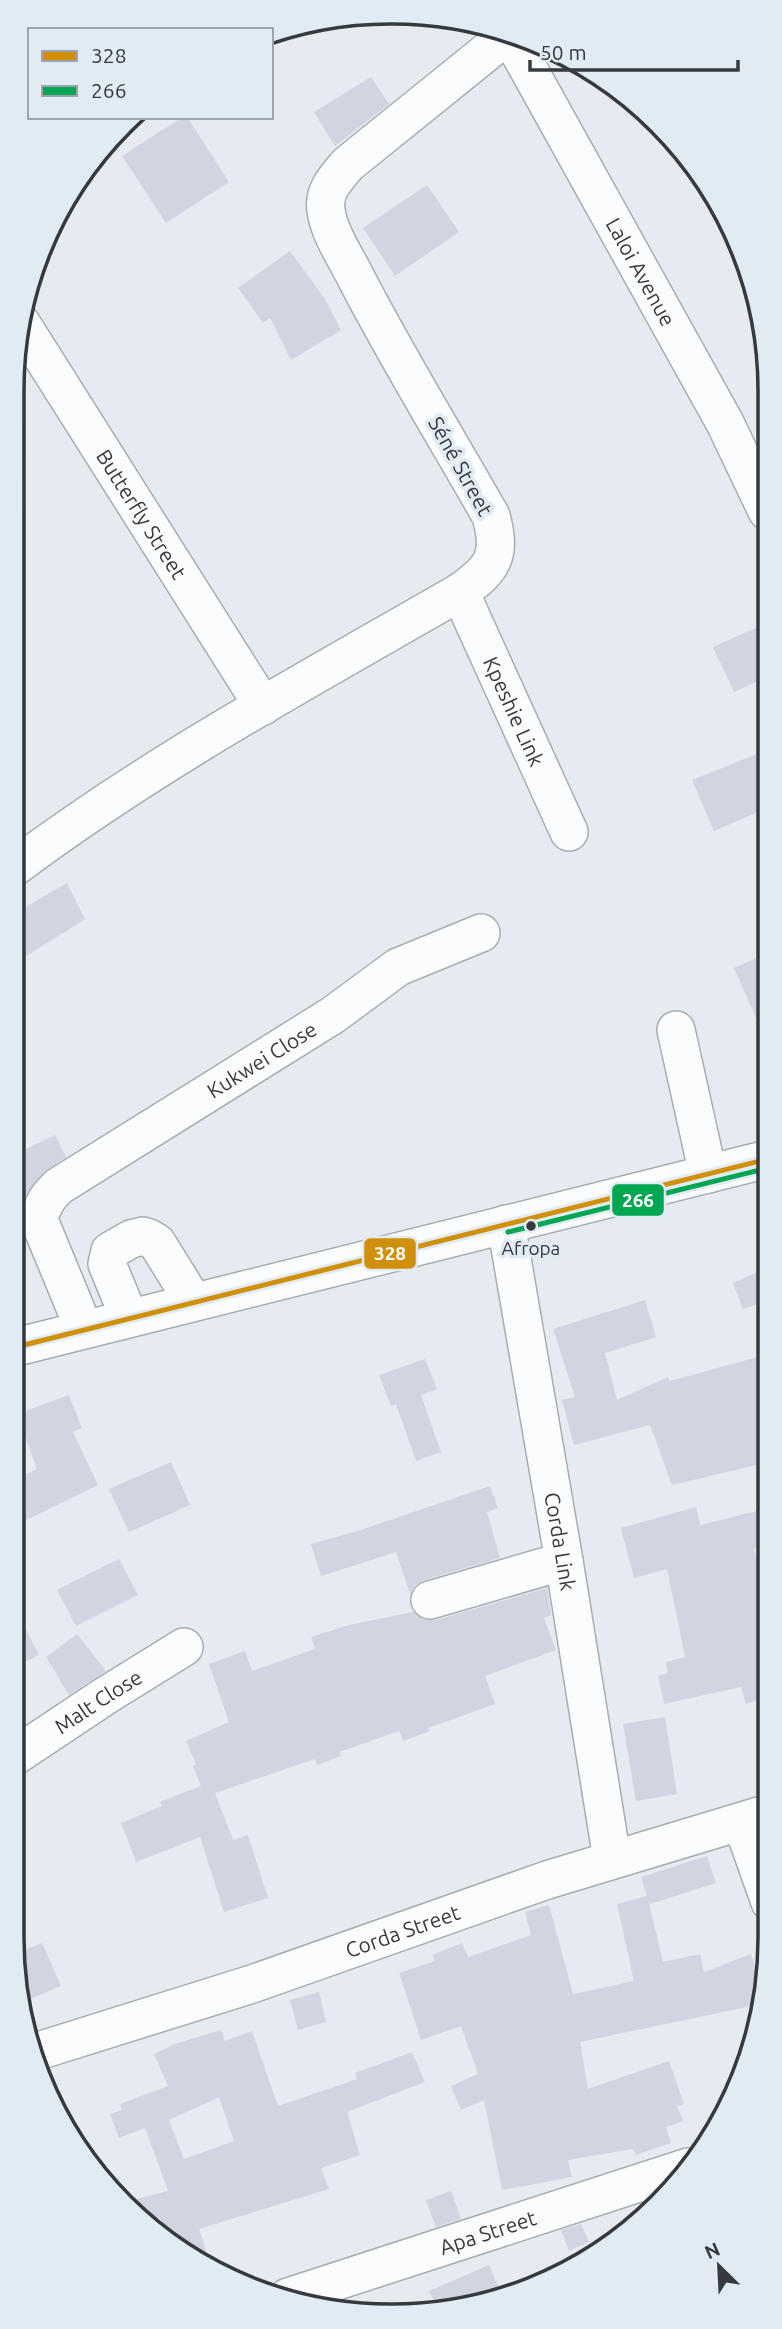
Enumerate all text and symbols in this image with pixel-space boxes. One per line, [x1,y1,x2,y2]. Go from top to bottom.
legend [28,28,273,119]
scale bar [530,28,738,72]
text: 50 m [540,40,587,64]
text: 328 [91,43,127,67]
text: 266 [91,78,127,102]
street label: Laloi Avenue [601,214,681,330]
street label: Séné Street [424,412,498,520]
street label: Butterfly Street [92,445,192,583]
street label: Kpeshie Link [479,653,550,770]
street label: Kukwei Close [202,1016,321,1103]
line badge: 266 [611,1183,665,1217]
text: 266 [622,1189,654,1211]
marker: Afropa [524,1219,538,1233]
line badge: 328 [363,1237,417,1270]
place label: Afropa [502,1237,560,1259]
text: 328 [374,1242,406,1264]
street label: Corda Link [540,1490,581,1593]
street label: Malt Close [50,1664,146,1738]
street label: Corda Street [342,1900,463,1962]
street label: Apa Street [436,2205,539,2259]
north arrow [684,2231,754,2301]
text: N [701,2238,723,2263]

